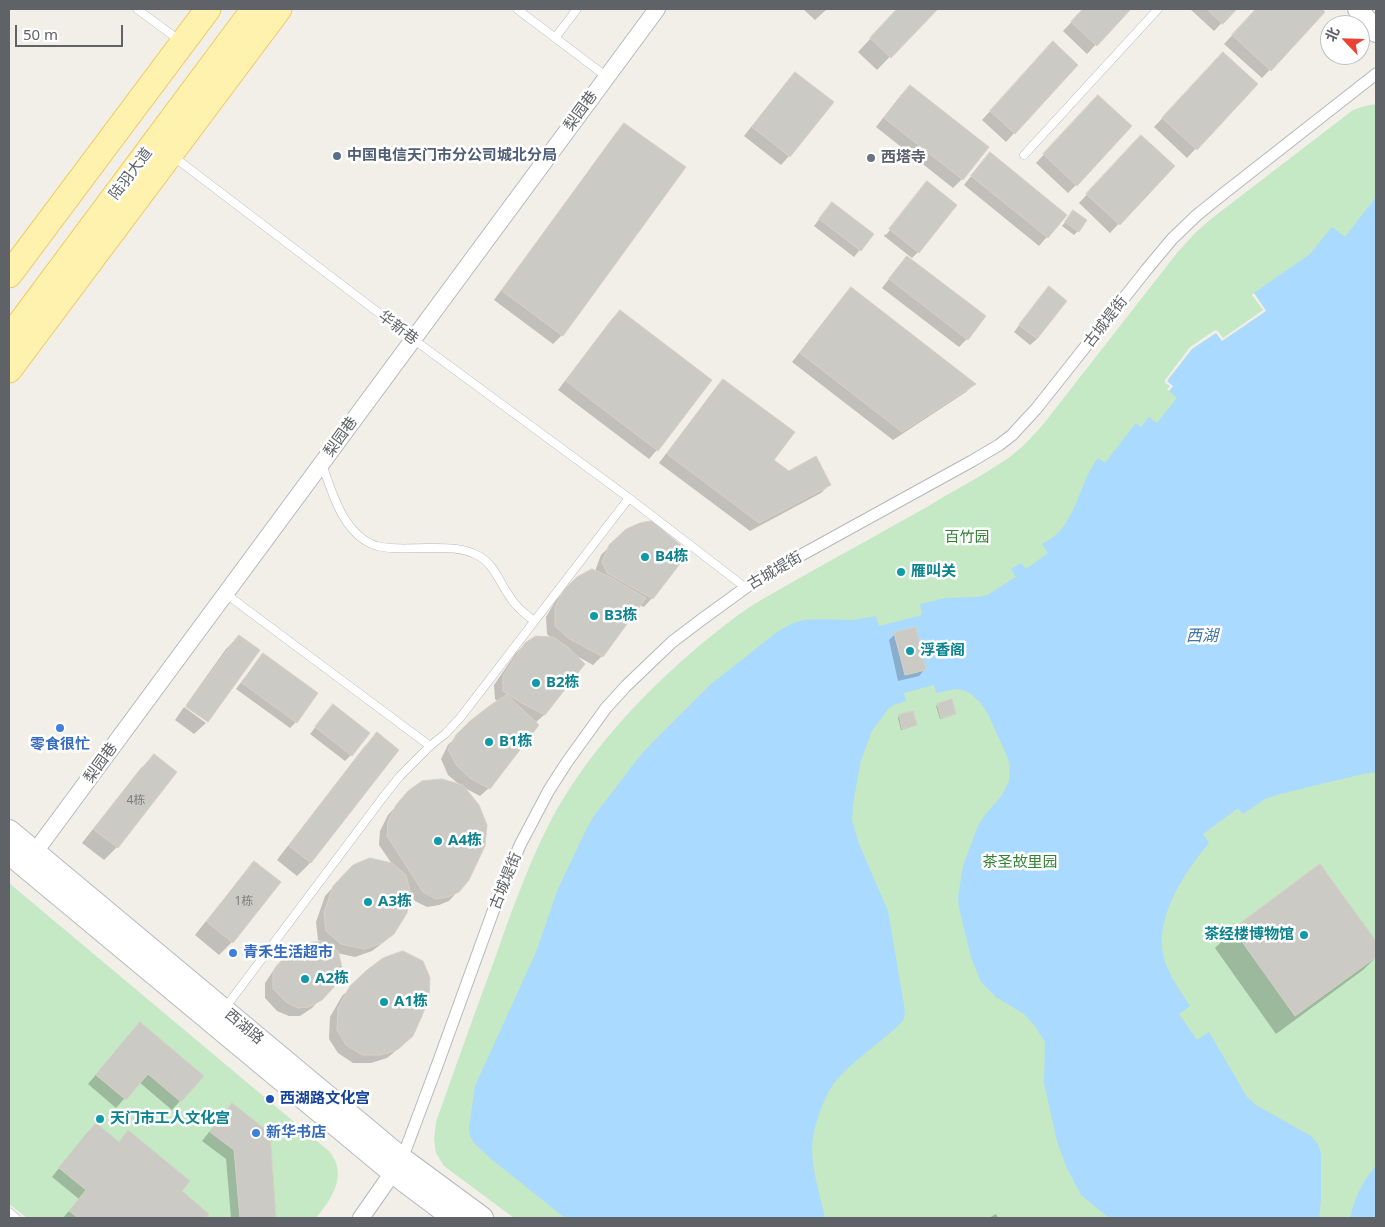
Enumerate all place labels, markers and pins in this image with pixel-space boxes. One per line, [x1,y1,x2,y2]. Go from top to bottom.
place label: 中国电信天门市分公司城北分局 [347,147,557,165]
place label: 西塔寺 [881,149,926,167]
marker: 中国电信天门市分公司城北分局 [331,150,343,162]
marker: 西塔寺 [865,152,877,164]
place label: B4栋 [655,548,689,566]
marker: B4栋 [639,551,651,563]
place label: 雁叫关 [911,563,956,581]
marker: 雁叫关 [895,566,907,578]
place label: B3栋 [604,607,638,625]
marker: B3栋 [588,610,600,622]
place label: 浮香阁 [920,642,965,660]
marker: 浮香阁 [904,645,916,657]
place label: B2栋 [546,674,580,692]
marker: B2栋 [530,677,542,689]
marker: 零食很忙 [54,722,66,734]
place label: B1栋 [499,733,533,751]
place label: 零食很忙 [30,736,90,754]
marker: B1栋 [483,736,495,748]
place label: A4栋 [448,832,482,850]
marker: A4栋 [432,835,444,847]
place label: A3栋 [378,893,412,911]
marker: A3栋 [362,896,374,908]
place label: 茶经楼博物馆 [1204,926,1294,944]
marker: 茶经楼博物馆 [1298,929,1310,941]
place label: 青禾生活超市 [243,944,333,962]
marker: 青禾生活超市 [227,947,239,959]
place label: A2栋 [315,970,349,988]
marker: A2栋 [299,973,311,985]
place label: A1栋 [394,993,428,1011]
marker: A1栋 [378,996,390,1008]
place label: 西湖路文化宫 [280,1090,370,1108]
marker: 西湖路文化宫 [264,1093,276,1105]
place label: 天门市工人文化宫 [110,1110,230,1128]
marker: 天门市工人文化宫 [94,1113,106,1125]
place label: 新华书店 [266,1124,326,1142]
marker: 新华书店 [250,1127,262,1139]

